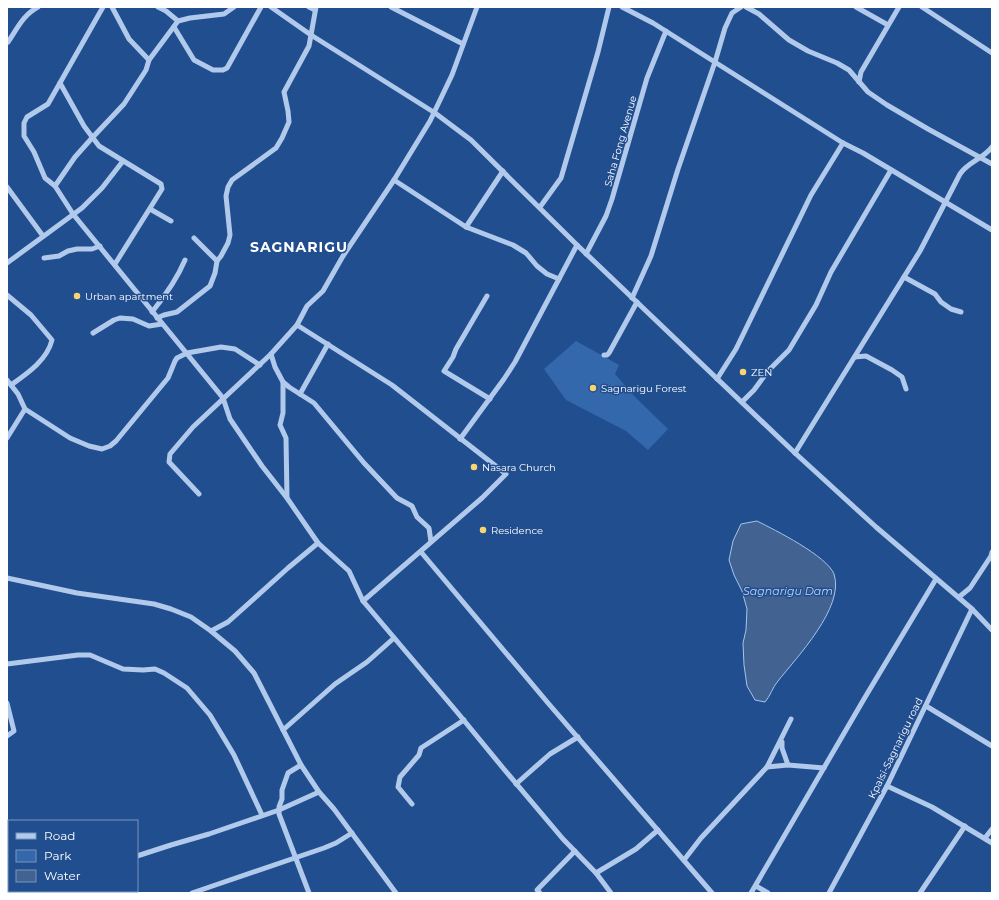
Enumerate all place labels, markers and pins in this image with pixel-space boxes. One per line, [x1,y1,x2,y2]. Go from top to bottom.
place label: Urban apartment [85,290,173,303]
marker: Urban apartment [72,291,82,301]
place label: ZEN [751,366,772,379]
marker: ZEN [738,367,748,377]
place label: Sagnarigu Forest [601,382,687,395]
marker: Sagnarigu Forest [588,383,598,393]
place label: Nasara Church [482,461,556,474]
marker: Nasara Church [469,462,479,472]
place label: Residence [491,524,543,537]
marker: Residence [478,525,488,535]

